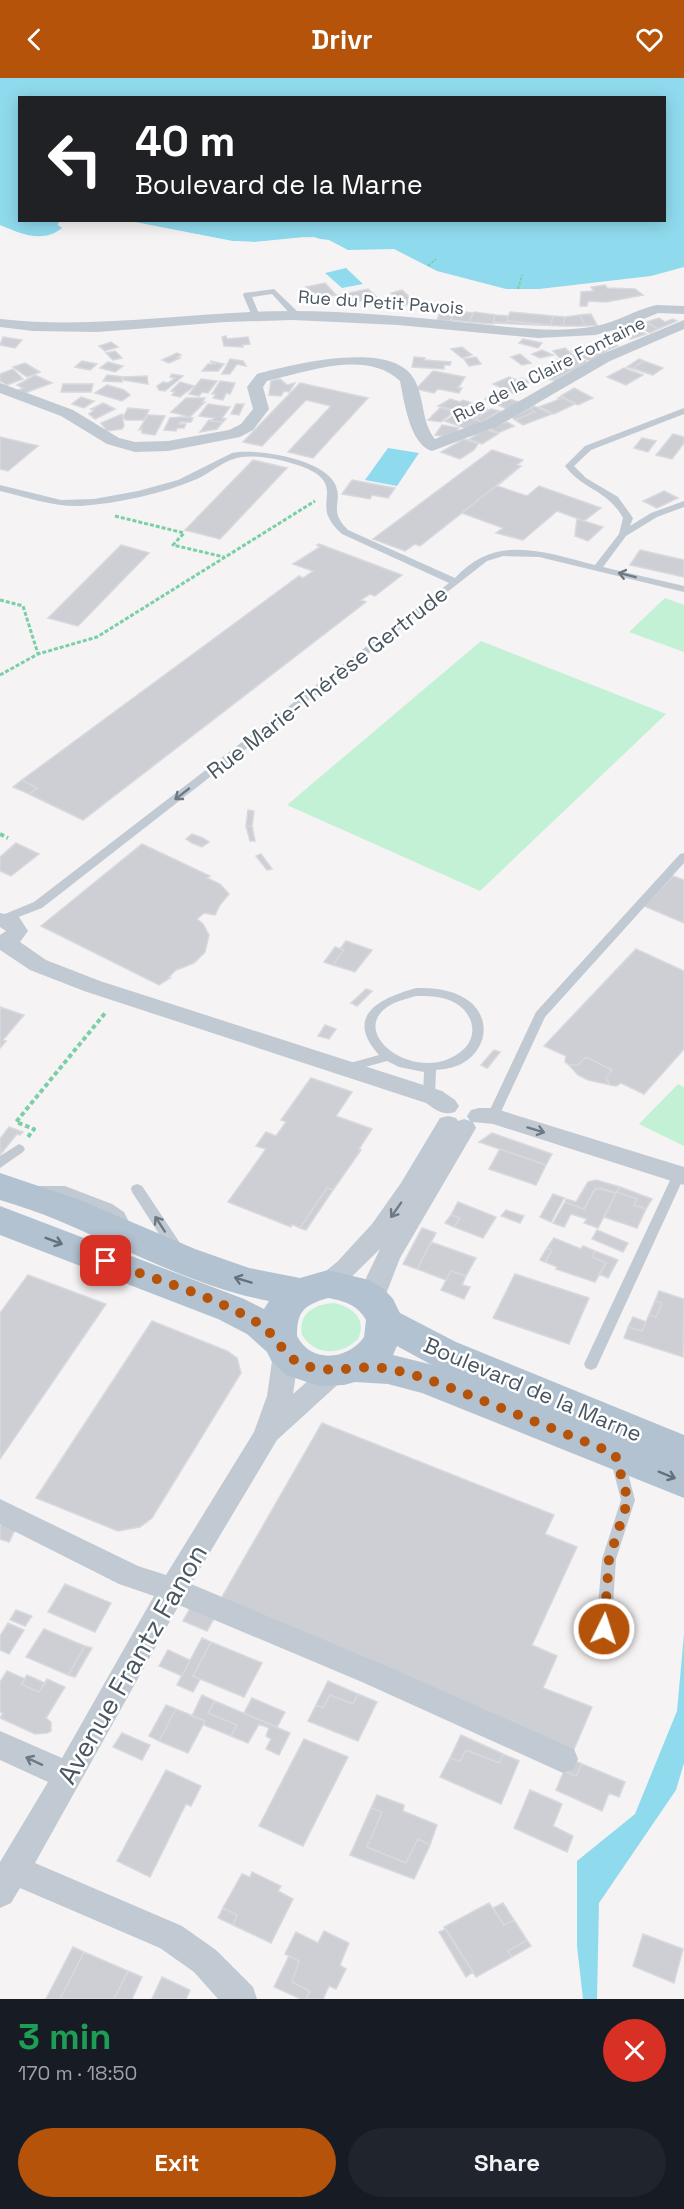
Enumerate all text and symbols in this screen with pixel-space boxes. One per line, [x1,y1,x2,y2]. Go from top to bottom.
text: Drivr [311,22,373,57]
icon: back [18,23,51,56]
icon: heart [633,23,666,56]
text: 40 m [135,115,235,168]
icon: left [36,120,114,198]
text: Boulevard de la Marne [135,167,423,202]
street label: Rue du Petit Pavois [297,285,465,319]
street label: Rue de la Claire Fontaine [449,310,649,428]
one-way arrow [618,569,637,581]
street label: Rue Marie-Thérèse Gertrude [201,579,453,785]
one-way arrow [174,788,190,801]
one-way arrow [526,1125,545,1136]
one-way arrow [390,1201,402,1218]
one-way arrow [153,1215,166,1232]
pin [80,1235,131,1286]
one-way arrow [45,1236,63,1247]
icon: arrive [89,1244,122,1277]
one-way arrow [234,1274,253,1285]
street label: Boulevard de la Marne [420,1330,646,1448]
one-way arrow [657,1470,676,1481]
street label: Avenue Frantz Fanon [49,1538,215,1790]
position arrow [572,1597,636,1661]
one-way arrow [25,1754,43,1765]
text: 3 min [18,2014,112,2060]
button: close [603,2019,666,2082]
text: 170 m · 18:50 [18,2060,137,2086]
button: Exit [18,2128,336,2197]
button: Share [348,2128,666,2197]

